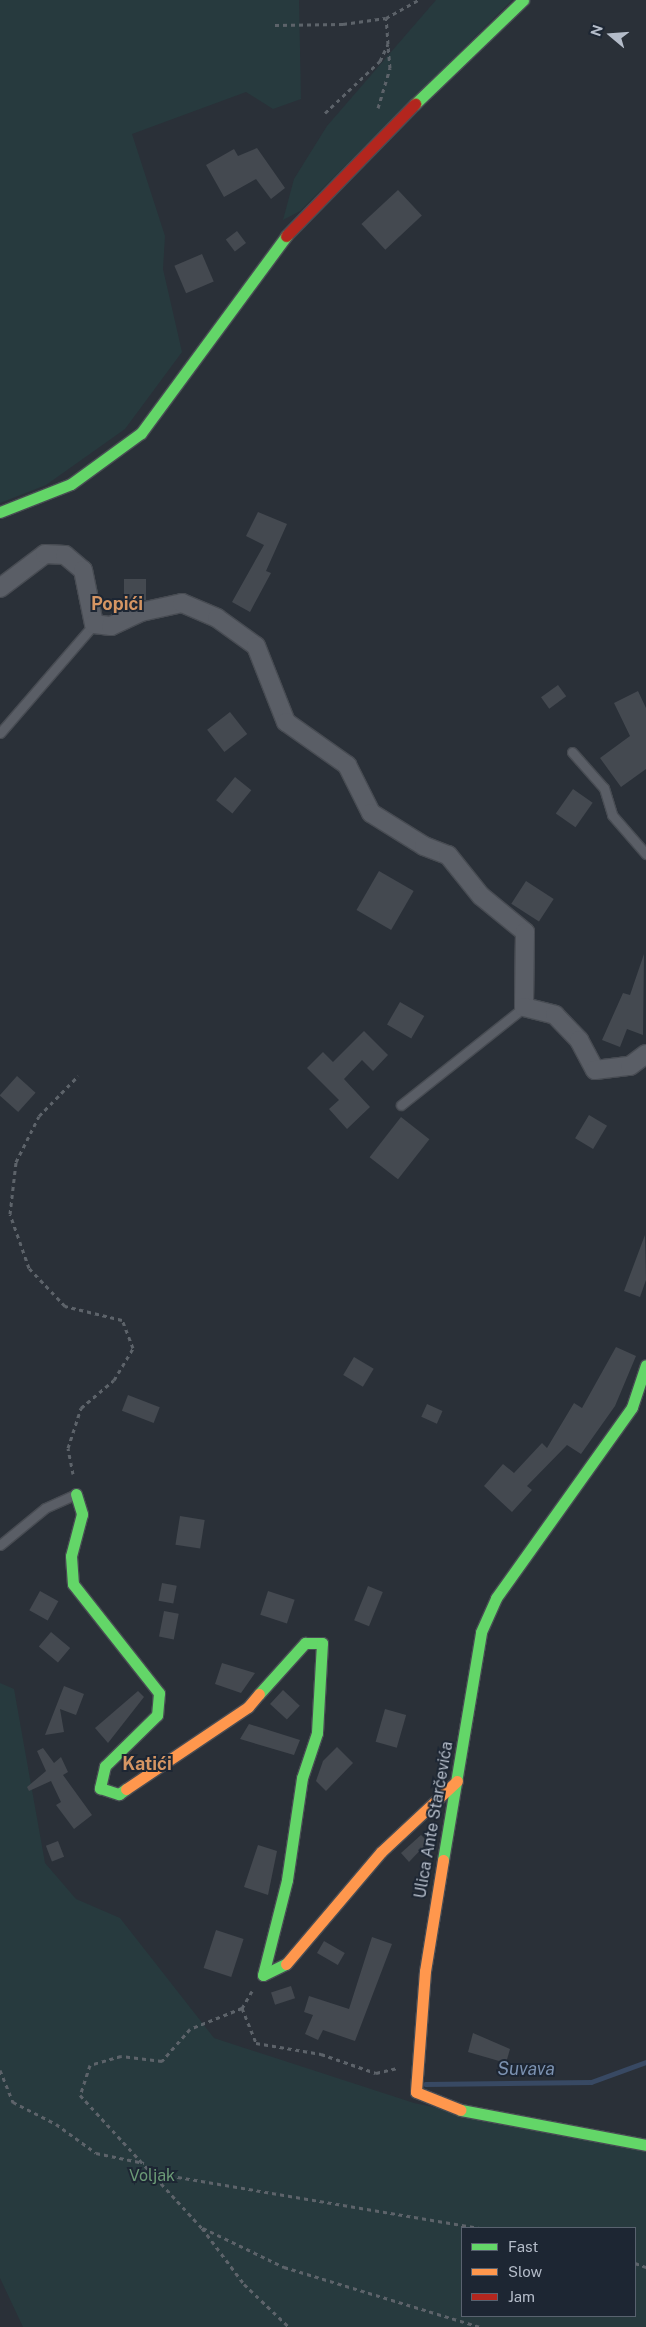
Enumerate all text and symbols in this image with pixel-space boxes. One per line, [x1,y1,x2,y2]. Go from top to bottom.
north arrow [586,10,636,60]
text: N [587,23,606,38]
district label: Popići [91,593,143,615]
street label: Ulica Ante Starčevića [411,1740,457,1900]
district label: Katići [122,1753,172,1775]
water label: Suvava [497,2058,555,2080]
park label: Voljak [129,2166,175,2186]
legend [461,2227,636,2317]
text: Fast [508,2238,538,2255]
text: Slow [508,2263,542,2280]
text: Jam [508,2288,535,2305]

